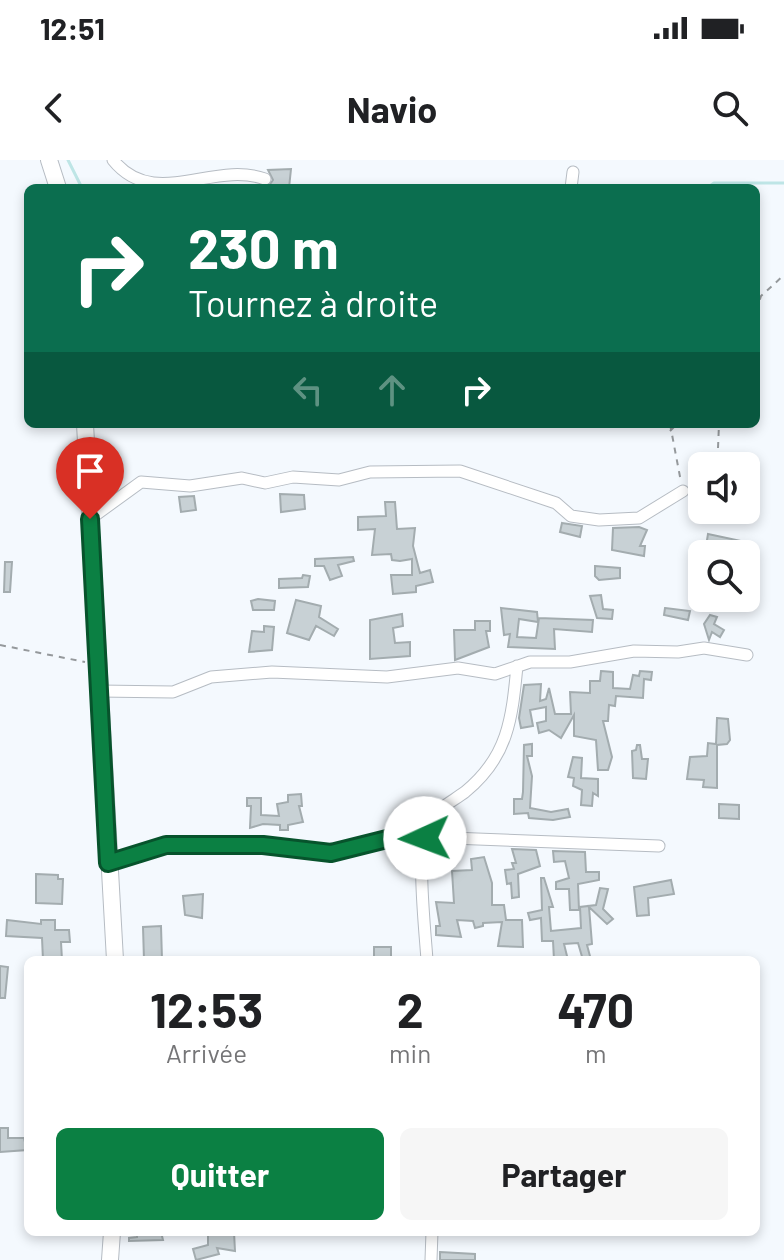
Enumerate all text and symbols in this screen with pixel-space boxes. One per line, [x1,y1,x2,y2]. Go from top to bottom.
text: 12:51 [40,10,105,46]
icon: back [32,86,76,130]
icon: search [708,86,752,130]
text: Navio [347,87,437,130]
text: 230 m [188,213,339,280]
icon: right [56,216,160,320]
text: Tournez à droite [188,281,438,324]
icon: left [286,368,330,412]
icon: ahead [370,368,414,412]
icon: right [454,368,498,412]
pin [56,437,124,519]
icon: arrive [68,449,112,493]
map controls [688,452,760,612]
button: sound [688,452,760,524]
button: search [688,540,760,612]
position arrow [383,796,467,880]
text: 12:53 [150,980,263,1038]
text: 2 [397,980,424,1038]
text: 470 [557,980,634,1038]
text: Arrivée [166,1037,247,1068]
text: min [389,1037,431,1068]
text: m [585,1037,606,1068]
button: Quitter [56,1128,384,1220]
button: Partager [400,1128,728,1220]

